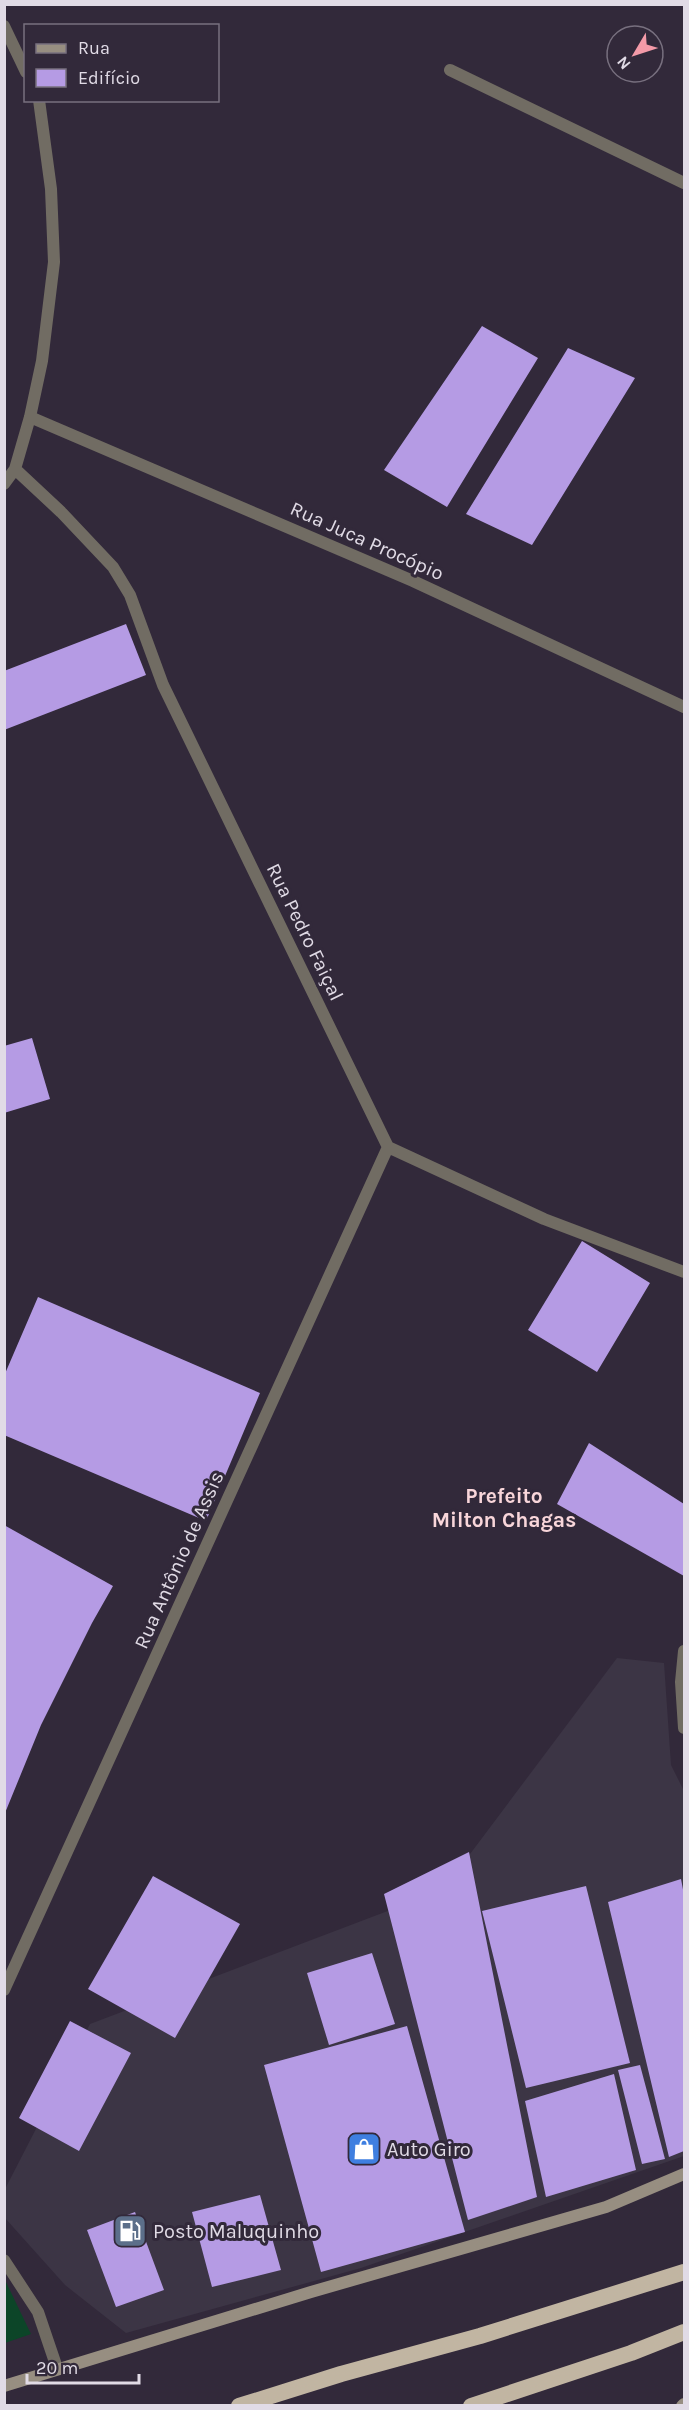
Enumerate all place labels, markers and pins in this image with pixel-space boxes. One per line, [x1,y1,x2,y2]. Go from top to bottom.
shop icon: Auto Giro [346,2131,382,2167]
place label: Auto Giro [387,2138,471,2161]
fuel station icon: Posto Maluquinho [112,2213,148,2249]
place label: Posto Maluquinho [153,2220,319,2243]

